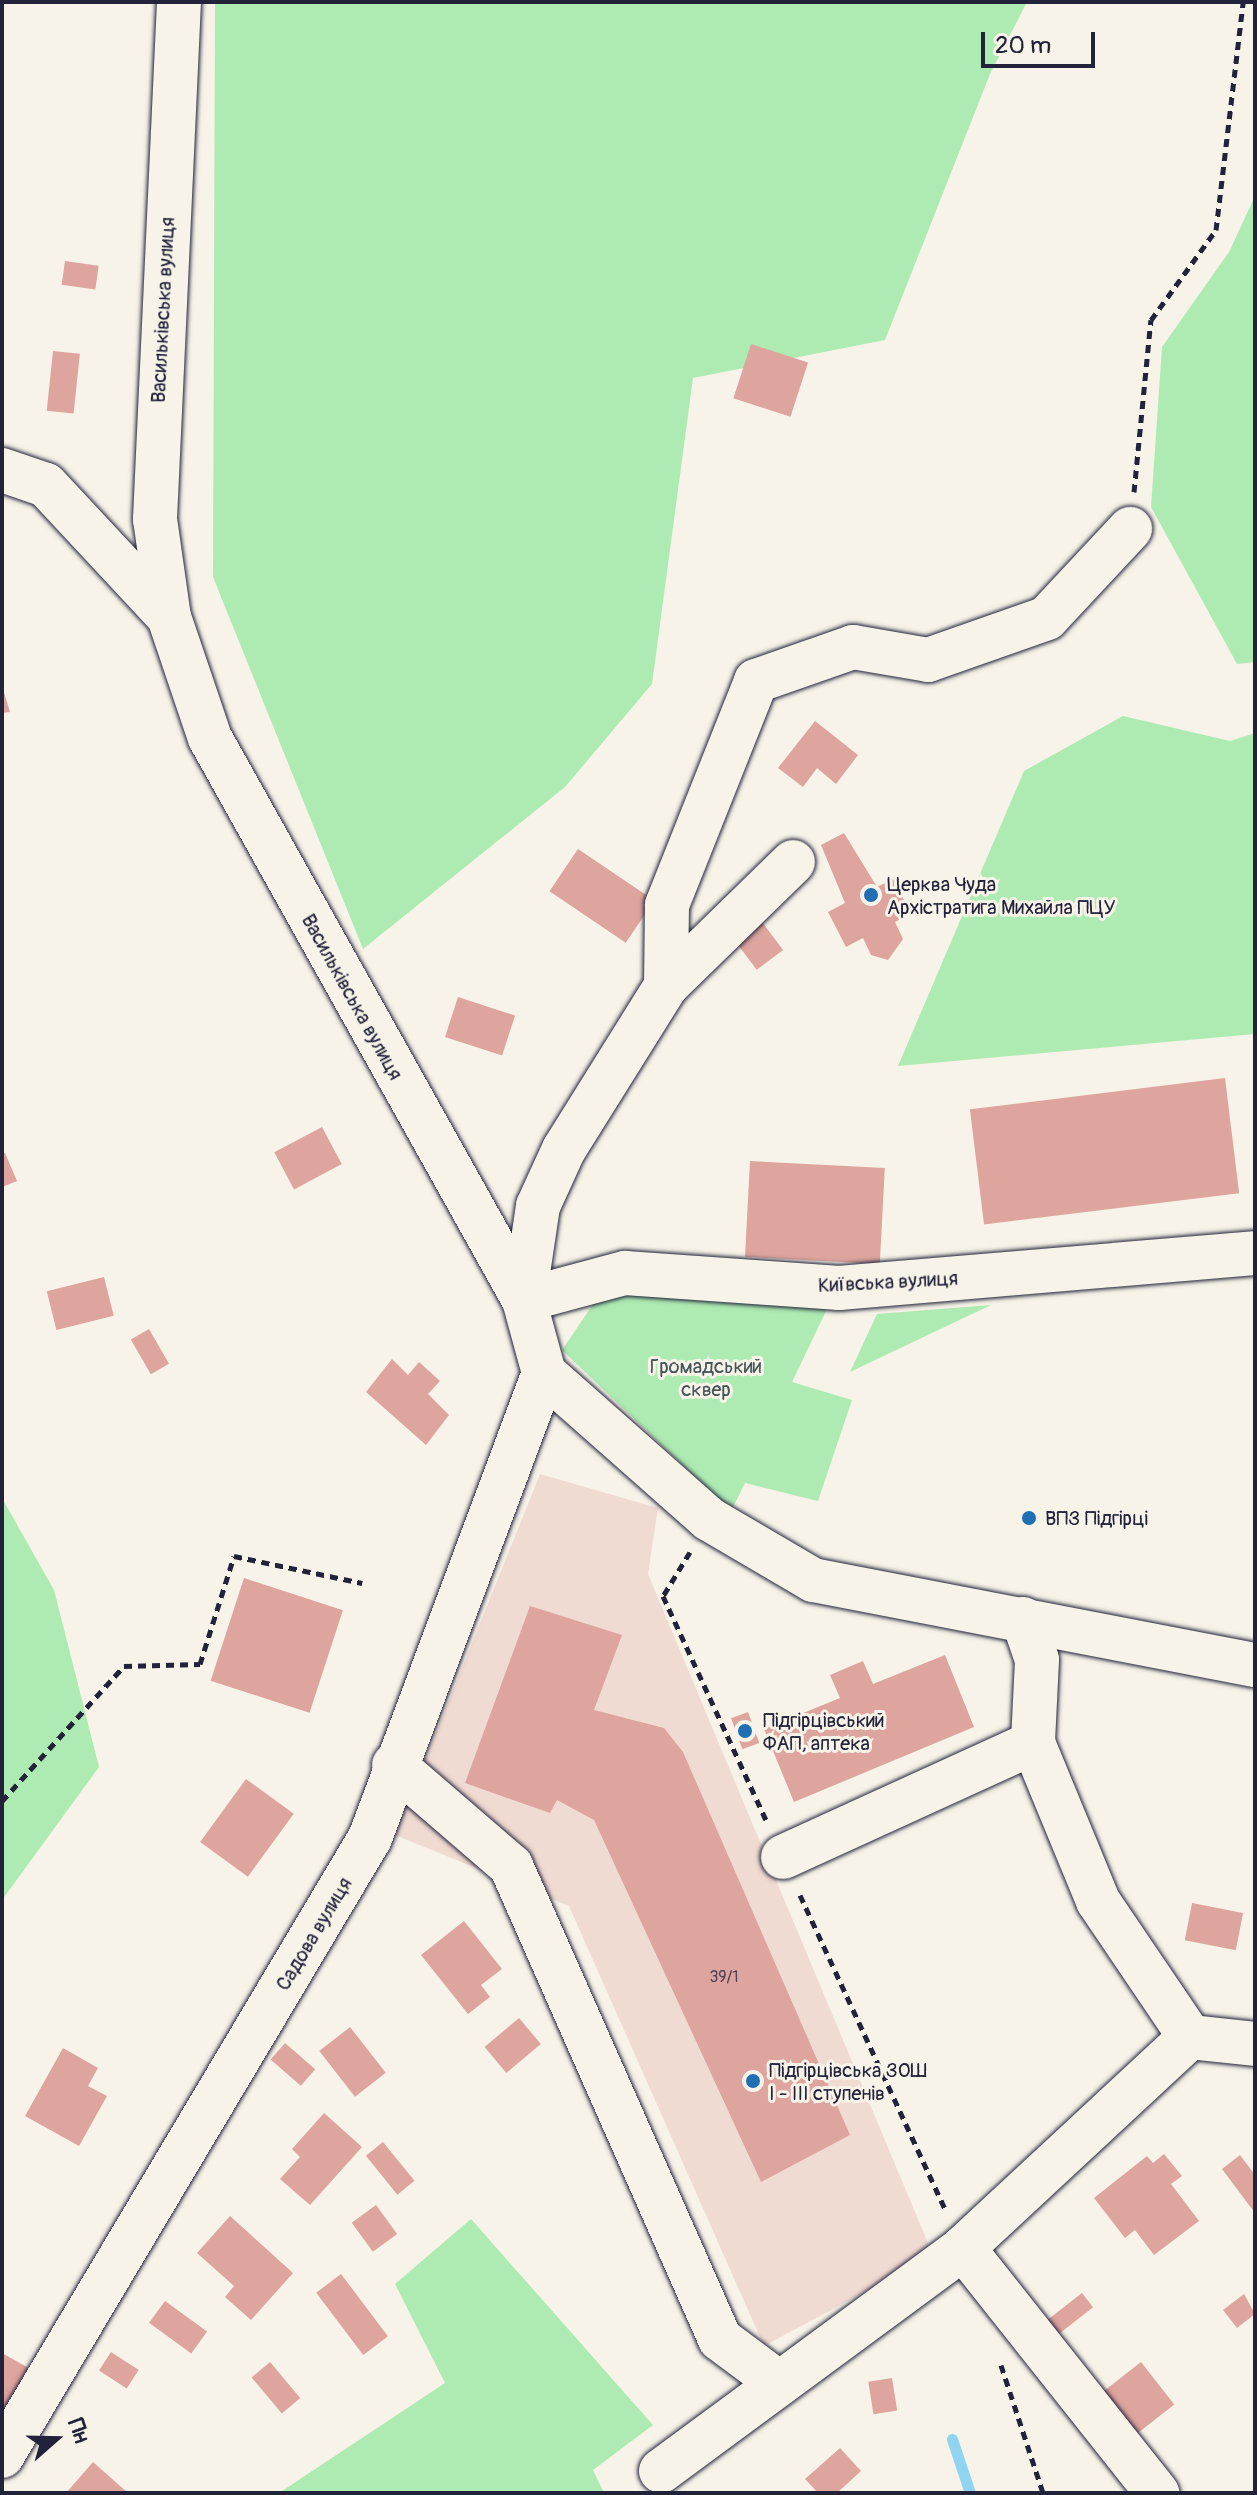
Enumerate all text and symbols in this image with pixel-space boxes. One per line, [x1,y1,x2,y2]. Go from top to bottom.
scale bar [985,16,1099,66]
text: 20 m [995,31,1051,60]
street label: Васильківська вулиця [146,216,180,404]
place label: Церква Чуда Архістратига Михайла ПЦУ [887,872,1115,919]
marker: Церква Чуда Архістратига Михайла ПЦУ [862,886,880,904]
street label: Васильківська вулиця [296,910,408,1084]
street label: Київська вулиця [817,1266,959,1298]
park label: Громадський сквер [650,1354,762,1401]
place label: ВПЗ Підгірці [1045,1506,1148,1530]
marker: ВПЗ Підгірці [1020,1509,1038,1527]
place label: Підгірцівський ФАП, аптека [763,1708,884,1755]
marker: Підгірцівський ФАП, аптека [734,1720,756,1742]
street label: Садова вулиця [271,1873,357,1995]
house number: 39/1 [709,1967,739,1987]
place label: Підгірцівська ЗОШ І - ІІІ ступенів [769,2058,927,2105]
marker: Підгірцівська ЗОШ І - ІІІ ступенів [744,2072,762,2090]
north arrow [16,2399,96,2479]
text: Пн [61,2415,96,2447]

